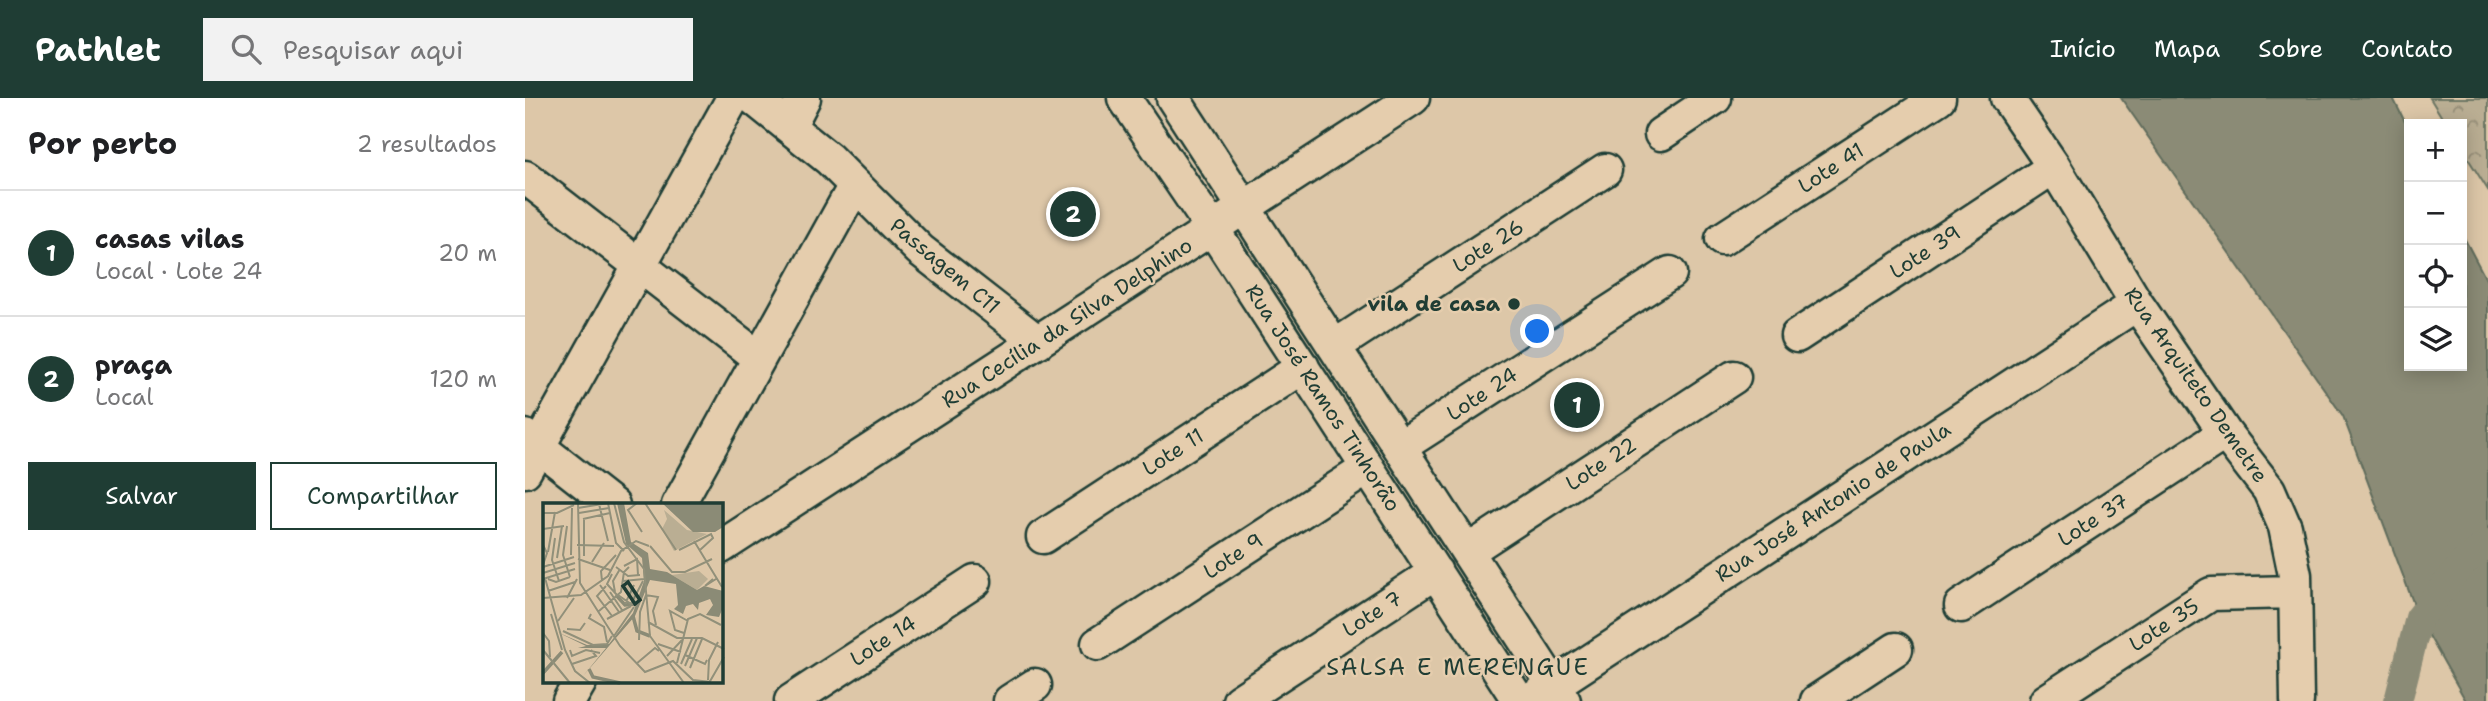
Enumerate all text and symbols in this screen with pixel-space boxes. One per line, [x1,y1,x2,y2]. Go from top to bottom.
search box [203,18,693,81]
text: Pathlet [35,27,161,72]
icon: search [227,30,265,68]
text: Pesquisar aqui [283,32,463,67]
text: Início [2050,33,2116,65]
text: Mapa [2154,33,2220,65]
text: Sobre [2258,33,2323,65]
text: Contato [2361,33,2453,65]
map controls [2404,119,2467,371]
button: + [2404,119,2467,182]
text: Por perto [28,123,177,164]
text: 2 resultados [357,129,497,159]
street label: Lote 41 [1792,136,1870,200]
button: − [2404,182,2467,245]
pin: 2 [1050,188,1096,240]
street label: Passagem C11 [884,212,1006,320]
street label: Lote 26 [1447,213,1529,279]
street label: Lote 39 [1884,219,1966,285]
text: casas vilas [95,221,244,256]
street label: Rua Cecília da Silva Delphino [936,231,1198,415]
text: 1 [46,238,56,268]
text: 20 m [438,238,497,268]
button: locate [2404,245,2467,308]
text: Local · Lote 24 [95,256,262,286]
street label: Rua José Ramos Tinhorão [1239,279,1407,517]
street label: Rua Arquiteto Demetre [2118,282,2274,488]
place label: vila de casa [1367,290,1501,318]
marker: vila de casa [1506,296,1522,312]
button: layers [2404,308,2467,371]
your location [1520,314,1554,348]
text: praça [95,347,172,382]
street label: Lote 24 [1441,361,1523,427]
text: 2 [43,364,59,394]
text: 120 m [429,364,497,394]
pin: 1 [1554,379,1600,431]
text: Local [95,382,153,412]
street label: Rua José Antonio de Paula [1710,415,1956,589]
street label: Lote 11 [1137,422,1209,482]
street label: Lote 22 [1560,431,1642,497]
button: Salvar [28,462,256,530]
button: Compartilhar [270,462,497,530]
street label: Lote 37 [2052,487,2134,553]
inset map [543,503,723,684]
street label: Lote 9 [1198,526,1268,586]
street label: Lote 7 [1337,584,1407,644]
street label: Lote 35 [2124,592,2204,658]
street label: Lote 14 [844,609,922,673]
district label: SALSA E MERENGUE [1326,652,1590,682]

